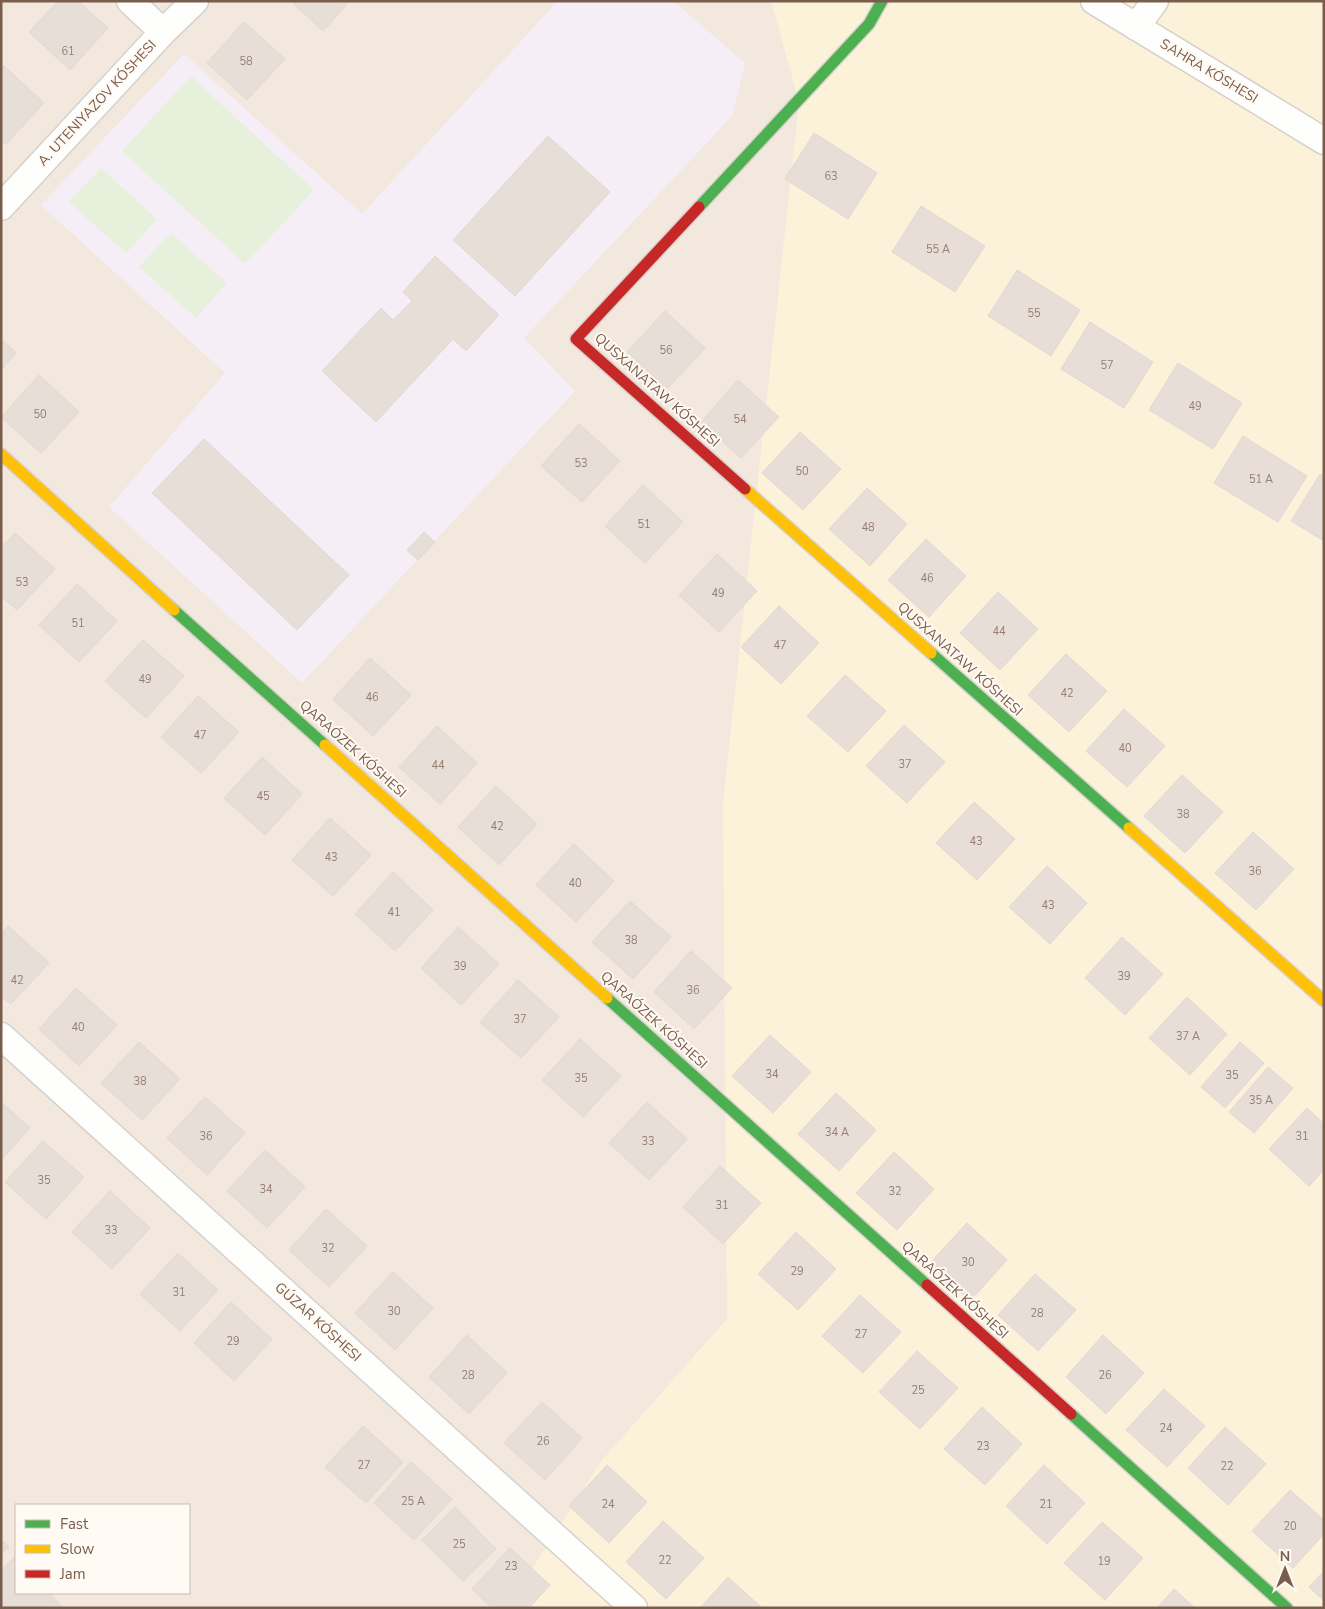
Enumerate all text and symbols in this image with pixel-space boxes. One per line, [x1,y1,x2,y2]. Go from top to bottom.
street label: SAHRA KÓSHESI [1157,34,1261,108]
street label: A. UTENIYAZOV KÓSHESI [33,36,161,170]
house number: 61 [61,44,75,59]
house number: 58 [239,54,253,69]
house number: 63 [824,169,838,184]
house number: 55 А [926,242,950,257]
house number: 55 [1027,306,1041,321]
street label: QUSXANATAW KÓSHESI [590,329,724,451]
house number: 56 [659,343,673,358]
house number: 57 [1100,358,1114,373]
house number: 49 [1188,399,1202,414]
house number: 50 [33,407,47,422]
house number: 54 [733,412,747,427]
house number: 53 [574,456,588,471]
house number: 50 [795,464,809,479]
house number: 51 А [1249,472,1273,487]
house number: 51 [637,517,651,532]
house number: 48 [861,520,875,535]
house number: 46 [920,571,934,586]
house number: 53 [15,575,29,590]
house number: 49 [711,586,725,601]
street label: QUSXANATAW KÓSHESI [893,598,1027,720]
house number: 51 [71,616,85,631]
house number: 44 [992,624,1006,639]
house number: 47 [773,638,787,653]
house number: 49 [138,672,152,687]
house number: 42 [1060,686,1074,701]
house number: 46 [365,690,379,705]
street label: QARAÓZEK KÓSHESI [295,696,411,802]
house number: 47 [193,728,207,743]
house number: 40 [1118,741,1132,756]
house number: 37 [898,757,912,772]
house number: 44 [431,758,445,773]
house number: 45 [256,789,270,804]
house number: 38 [1176,807,1190,822]
house number: 42 [490,819,504,834]
house number: 43 [969,834,983,849]
house number: 43 [324,850,338,865]
house number: 36 [1248,864,1262,879]
house number: 40 [568,876,582,891]
house number: 43 [1041,898,1055,913]
house number: 41 [387,905,401,920]
house number: 38 [624,933,638,948]
house number: 39 [453,959,467,974]
street label: QARAÓZEK KÓSHESI [596,967,712,1073]
house number: 39 [1117,969,1131,984]
house number: 42 [10,973,24,988]
house number: 36 [686,983,700,998]
house number: 37 [513,1012,527,1027]
house number: 40 [71,1020,85,1035]
house number: 37 А [1176,1029,1200,1044]
house number: 34 [765,1067,779,1082]
house number: 35 [1225,1068,1239,1083]
house number: 35 [574,1071,588,1086]
house number: 38 [133,1074,147,1089]
house number: 35 А [1249,1093,1273,1108]
house number: 34 А [825,1125,849,1140]
house number: 36 [199,1129,213,1144]
house number: 31 [1295,1129,1309,1144]
house number: 33 [641,1134,655,1149]
house number: 35 [37,1173,51,1188]
house number: 34 [259,1182,273,1197]
house number: 32 [888,1184,902,1199]
house number: 31 [715,1198,729,1213]
house number: 33 [104,1223,118,1238]
street label: QARAÓZEK KÓSHESI [897,1237,1013,1343]
house number: 32 [321,1241,335,1256]
house number: 30 [961,1255,975,1270]
house number: 29 [790,1264,804,1279]
street label: GÚZAR KÓSHESI [271,1278,365,1366]
house number: 31 [172,1285,186,1300]
house number: 30 [387,1304,401,1319]
house number: 28 [1030,1306,1044,1321]
house number: 27 [854,1327,868,1342]
house number: 29 [226,1334,240,1349]
house number: 28 [461,1368,475,1383]
house number: 26 [1098,1368,1112,1383]
house number: 25 [911,1383,925,1398]
house number: 24 [1159,1421,1173,1436]
house number: 26 [536,1434,550,1449]
house number: 23 [976,1439,990,1454]
house number: 27 [357,1458,371,1473]
house number: 22 [1220,1459,1234,1474]
house number: 25 А [401,1494,425,1509]
house number: 24 [601,1497,615,1512]
house number: 21 [1039,1497,1053,1512]
legend [15,1504,190,1594]
text: Fast [60,1514,89,1534]
house number: 20 [1283,1519,1297,1534]
house number: 25 [452,1537,466,1552]
text: Slow [60,1539,95,1559]
north arrow [1260,1544,1310,1594]
text: N [1280,1547,1290,1566]
house number: 22 [658,1553,672,1568]
house number: 19 [1097,1554,1111,1569]
house number: 23 [504,1559,518,1574]
text: Jam [59,1564,86,1584]

